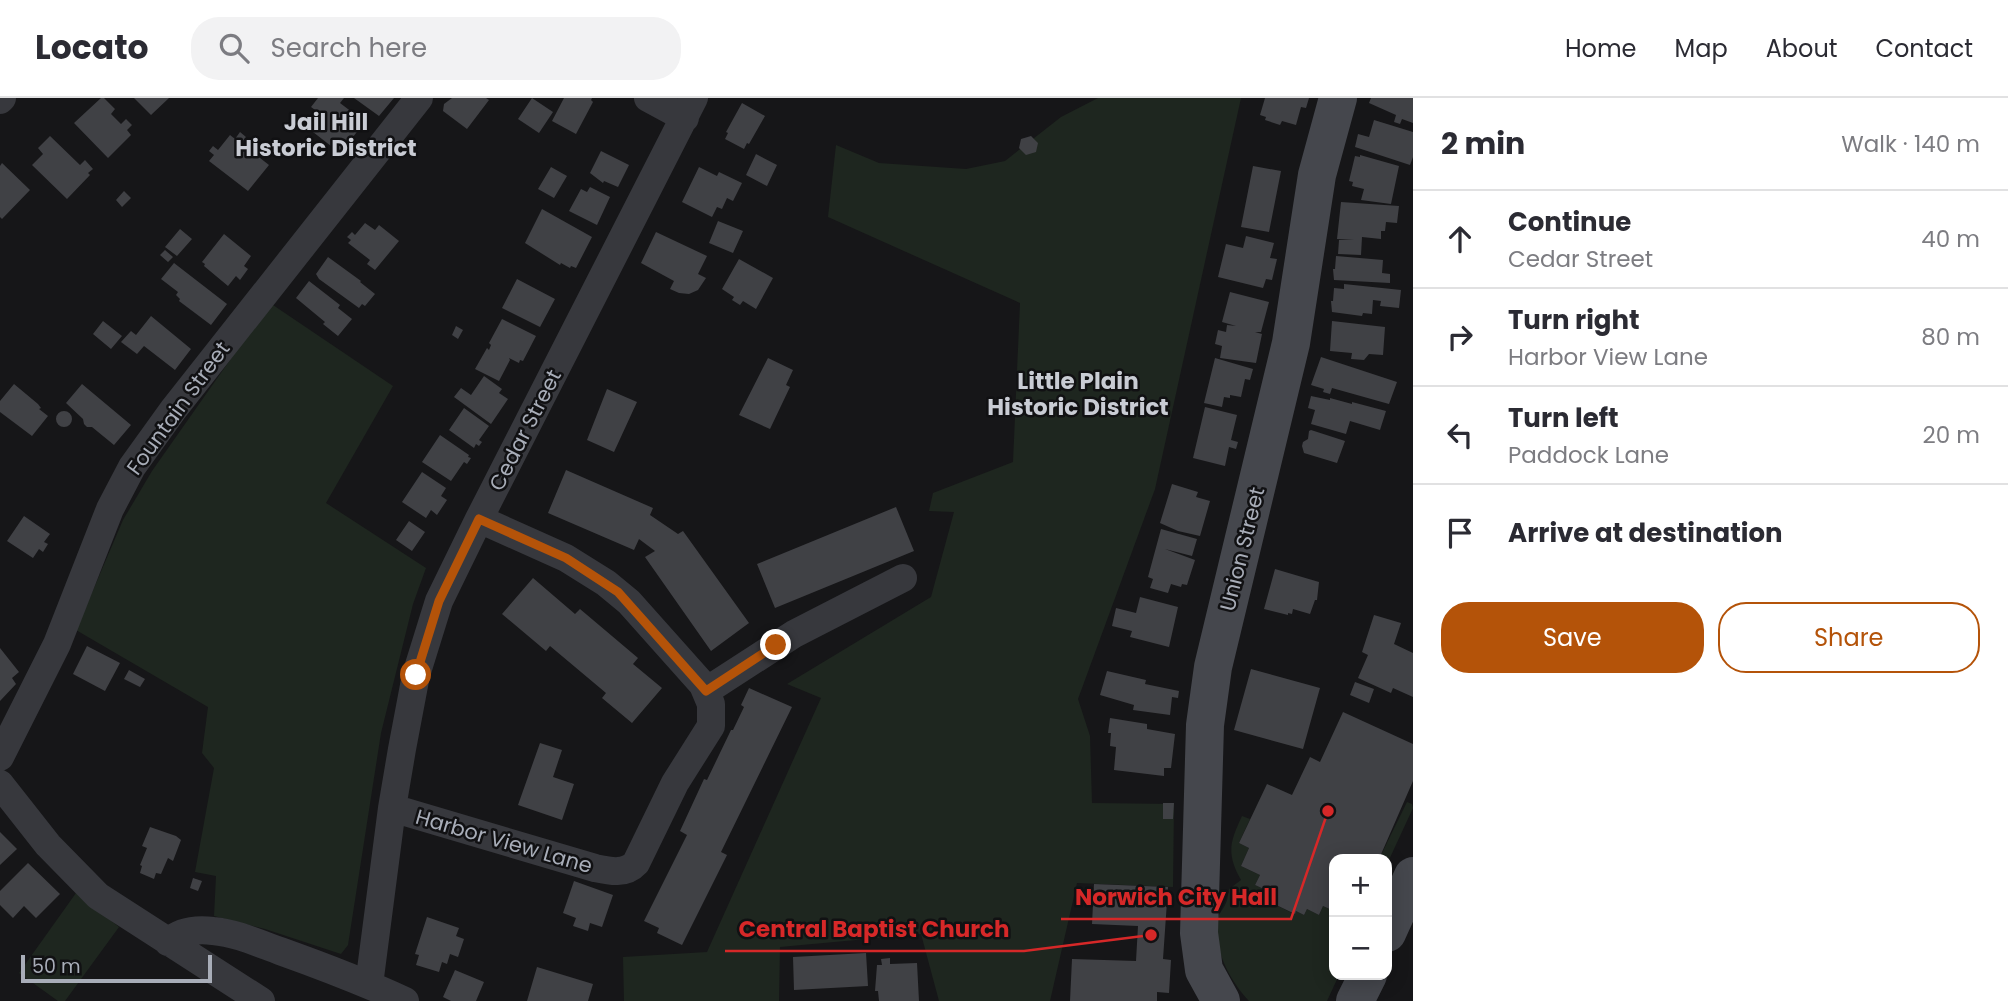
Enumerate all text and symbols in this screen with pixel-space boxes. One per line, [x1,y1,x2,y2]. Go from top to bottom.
search box [191,17,681,80]
text: Locato [35,24,149,71]
icon: search [215,29,253,67]
text: Search here [271,30,427,66]
text: Home [1565,32,1637,65]
text: Map [1675,32,1728,65]
text: About [1766,32,1837,65]
text: Contact [1875,32,1973,65]
district label: Jail Hill Historic District [235,106,417,164]
text: 2 min [1441,122,1525,165]
text: Walk · 140 m [1841,128,1980,160]
text: Continue [1508,204,1631,240]
icon: ahead [1441,220,1479,258]
text: 40 m [1921,223,1980,255]
text: Cedar Street [1508,243,1653,275]
text: Turn right [1508,302,1640,338]
icon: right [1441,318,1479,356]
text: 80 m [1921,321,1980,353]
street label: Fountain Street [120,335,236,481]
text: Harbor View Lane [1508,341,1708,373]
street label: Cedar Street [482,364,568,496]
district label: Little Plain Historic District [987,365,1169,423]
text: Turn left [1508,400,1619,436]
icon: left [1441,416,1479,454]
text: 20 m [1922,419,1980,451]
text: Paddock Lane [1508,439,1669,471]
street label: Union Street [1213,484,1271,614]
icon: arrive [1441,514,1479,552]
text: Arrive at destination [1508,515,1783,551]
button: Save [1441,602,1704,673]
button: Share [1718,602,1980,673]
route end [760,629,791,660]
route start [400,659,431,690]
street label: Harbor View Lane [412,802,596,880]
map controls [1329,854,1392,980]
button: + [1329,854,1392,917]
callout: Norwich City Hall [1061,875,1291,919]
text: Norwich City Hall [1075,881,1277,913]
callout: Central Baptist Church [725,907,1024,951]
text: Central Baptist Church [738,913,1010,945]
button: − [1329,917,1392,980]
scale bar [21,952,212,984]
text: 50 m [32,953,81,980]

